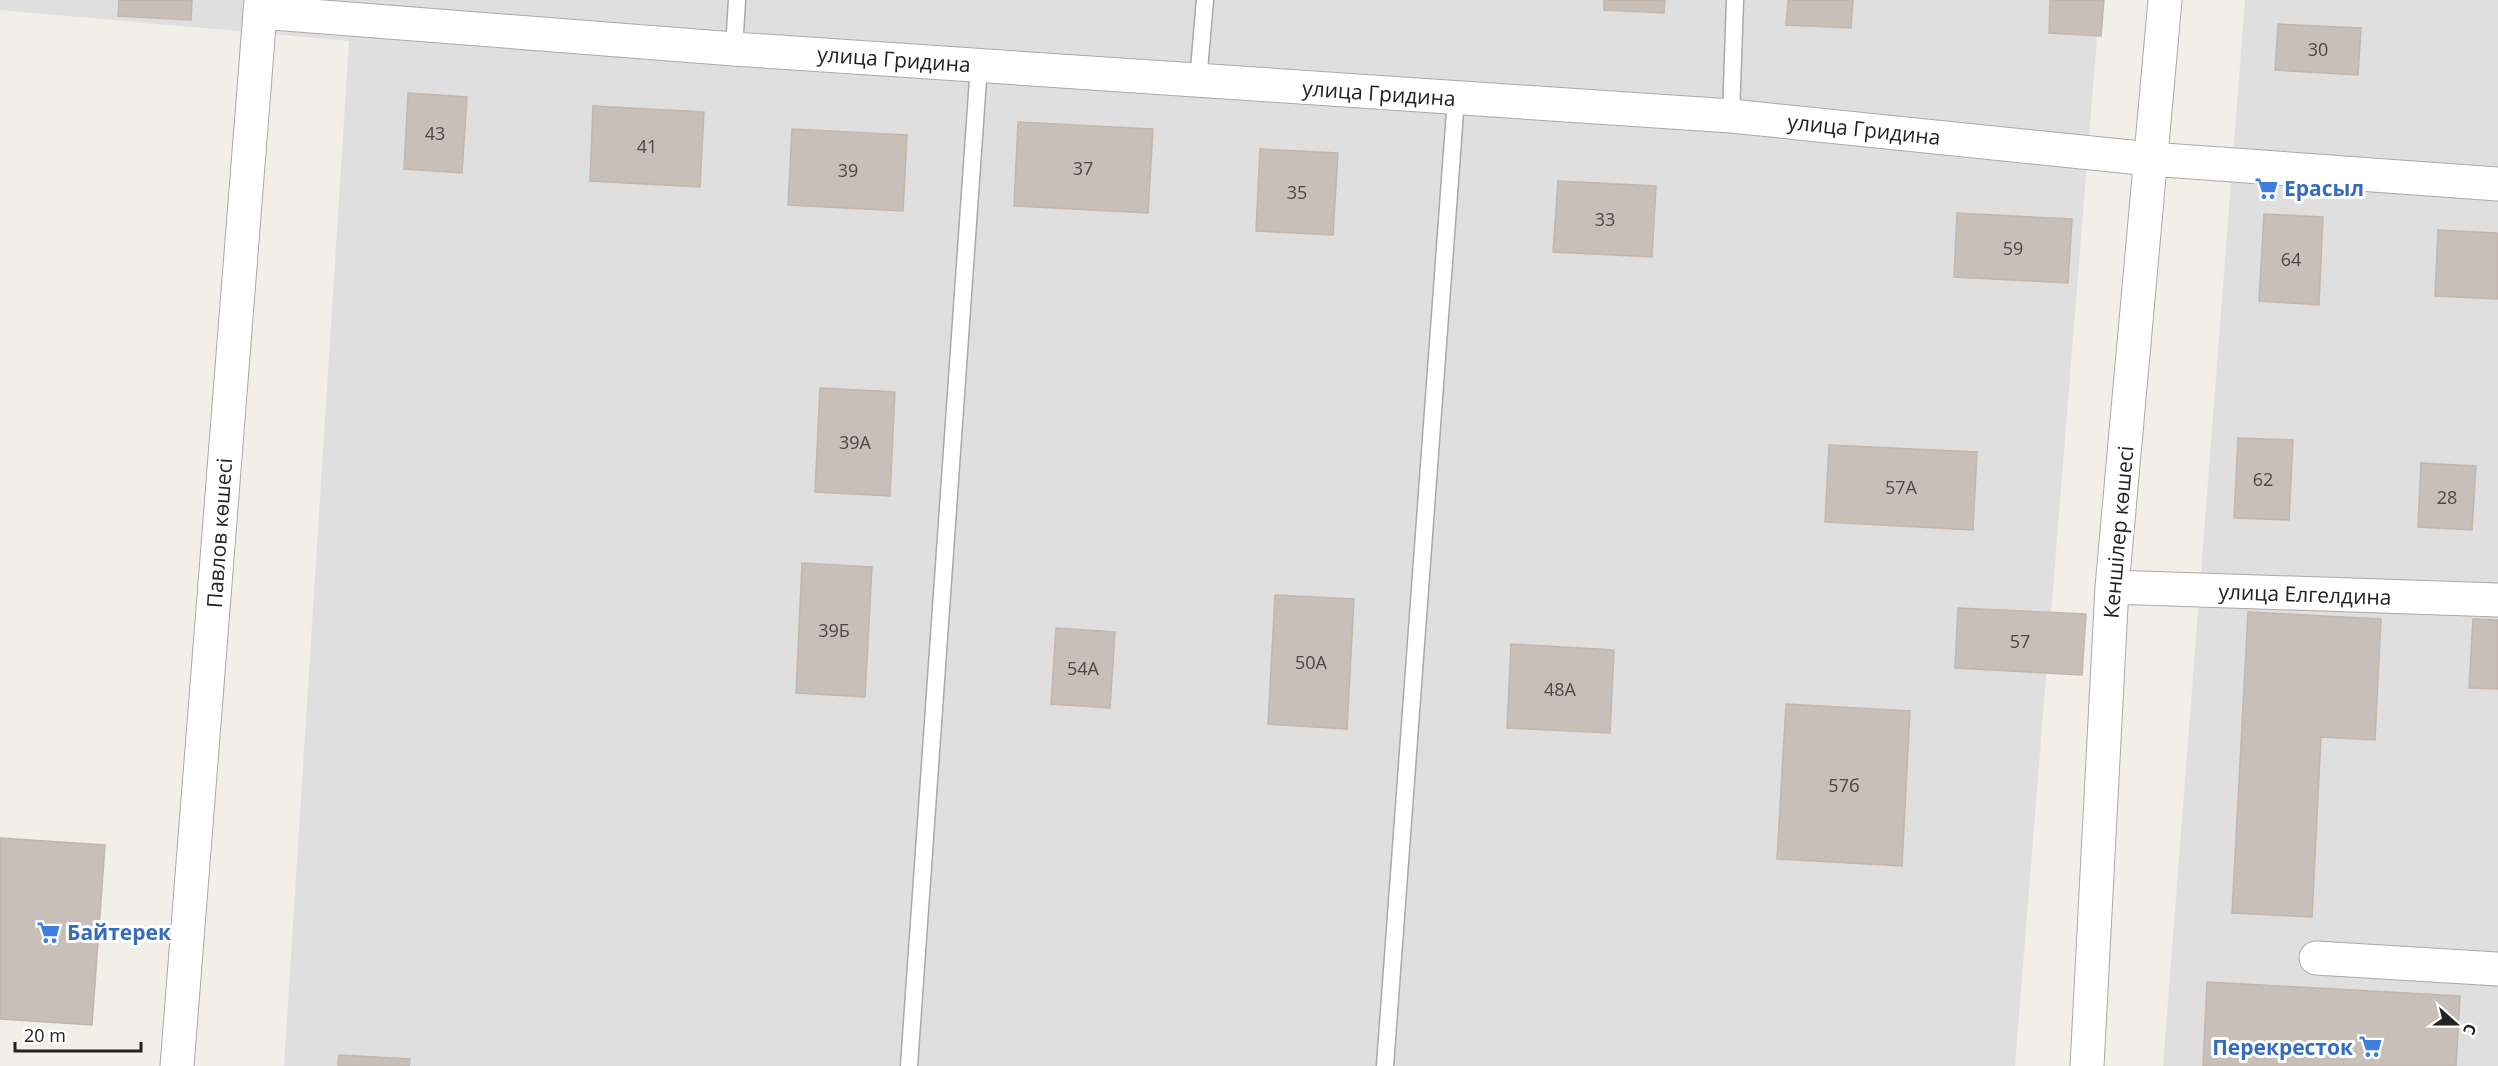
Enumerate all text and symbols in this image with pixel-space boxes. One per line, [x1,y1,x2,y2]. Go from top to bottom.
house number: 30 [2308,37,2328,61]
street label: улица Гридина [816,40,972,78]
street label: улица Гридина [1301,74,1457,112]
street label: улица Гридина [1786,107,1942,151]
house number: 43 [425,121,445,145]
house number: 41 [637,134,657,158]
house number: 37 [1073,156,1093,180]
house number: 39 [838,158,858,182]
place label: Ерасыл [2284,174,2364,202]
supermarket icon: Ерасыл [2253,175,2279,201]
house number: 35 [1287,180,1307,204]
house number: 33 [1595,207,1615,231]
house number: 59 [2003,236,2023,260]
house number: 64 [2281,247,2301,271]
house number: 39А [839,430,872,454]
street label: Кеншілер көшесі [2097,444,2139,620]
street label: Павлов көшесі [200,457,238,609]
house number: 62 [2253,467,2273,491]
house number: 57А [1885,475,1918,499]
house number: 28 [2437,485,2457,509]
street label: улица Елгелдина [2218,577,2392,611]
house number: 39Б [818,618,850,642]
house number: 57 [2010,629,2030,653]
house number: 50А [1295,650,1328,674]
house number: 54А [1067,656,1100,680]
house number: 48А [1544,677,1577,701]
house number: 57б [1828,773,1860,797]
place label: Байтерек [67,918,171,946]
supermarket icon: Байтерек [36,919,62,945]
north arrow [2426,994,2486,1054]
scale bar [15,1015,141,1053]
text: С [2458,1021,2482,1038]
text: 20 m [24,1023,66,1047]
place label: Перекресток [2212,1033,2353,1061]
supermarket icon: Перекресток [2358,1034,2384,1060]

